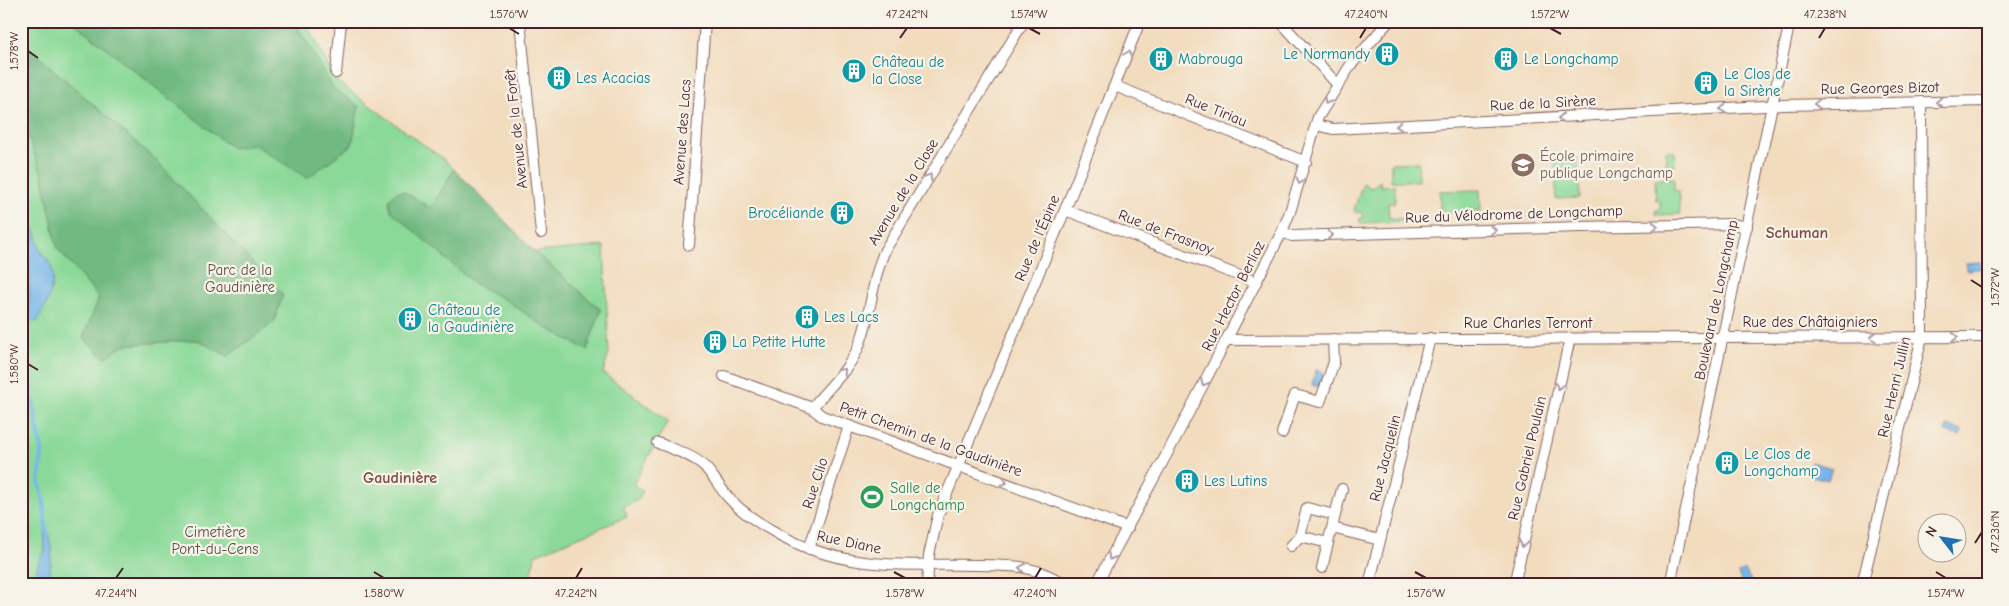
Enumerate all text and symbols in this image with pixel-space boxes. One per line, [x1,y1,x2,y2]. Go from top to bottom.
text: 1.576°W [490,7,529,21]
text: 47.242°N [886,7,928,21]
text: 1.574°W [1011,7,1048,21]
text: 47.240°N [1344,7,1388,21]
text: 1.572°W [1531,7,1570,21]
text: 47.238°N [1804,7,1846,21]
text: 1.578°W [7,31,21,70]
building icon: Le Normandy [1374,41,1400,67]
place label: Le Normandy [1283,45,1370,63]
building icon: Mabrouga [1148,46,1174,72]
building icon: Le Longchamp [1493,46,1519,72]
one-way arrow [1122,50,1132,58]
place label: Mabrouga [1178,50,1243,68]
place label: Le Longchamp [1524,50,1619,68]
place label: Château de la Close [872,53,945,88]
building icon: Château de la Close [841,58,867,84]
building icon: Les Acacias [546,65,572,91]
place label: Le Clos de la Sirène [1724,65,1791,100]
street label: Avenue de la Forêt [501,68,531,190]
place label: Les Acacias [576,69,650,87]
building icon: Le Clos de la Sirène [1693,70,1719,96]
street label: Rue Georges Bizot [1821,78,1940,98]
street label: Avenue des Lacs [669,79,695,185]
street label: Rue Tiriau [1182,89,1250,131]
street label: Rue de la Sirène [1490,91,1597,115]
one-way arrow [1323,96,1333,105]
one-way arrow [1935,96,1943,107]
one-way arrow [1813,99,1821,109]
one-way arrow [1719,104,1727,115]
one-way arrow [1557,112,1565,123]
one-way arrow [1395,120,1403,131]
street label: Avenue de la Close [864,135,942,249]
place label: École primaire publique Longchamp [1540,146,1673,182]
school or university icon: École primaire publique Longchamp [1510,152,1536,178]
one-way arrow [923,174,932,183]
one-way arrow [1295,176,1305,184]
street label: Rue de l'Épine [1010,191,1063,284]
building icon: Brocéliande [829,200,855,226]
street label: Rue du Vélodrome de Longchamp [1405,201,1623,227]
place label: Brocéliande [748,204,824,222]
street label: Rue de Frasnoy [1116,206,1217,259]
street label: Boulevard de Longchamp [1690,218,1742,382]
one-way arrow [1652,221,1659,231]
district label: Schuman [1766,224,1828,242]
one-way arrow [1489,225,1497,235]
one-way arrow [1326,230,1334,240]
street label: Rue Hector Berlioz [1198,238,1269,354]
park label: Parc de la Gaudinière [205,261,275,296]
text: 1.572°W [1988,267,2002,306]
place label: Château de la Gaudinière [428,301,514,336]
building icon: Les Lacs [794,304,820,330]
building icon: Château de la Gaudinière [397,306,423,332]
place label: Les Lacs [824,308,878,326]
street label: Rue des Châtaigniers [1742,313,1878,331]
street label: Rue Charles Terront [1464,314,1593,332]
building icon: La Petite Hutte [702,329,728,355]
one-way arrow [1869,332,1877,342]
one-way arrow [1952,332,1959,342]
place label: La Petite Hutte [732,333,826,351]
street label: Rue Henri Jullin [1874,335,1914,439]
text: 1.580°W [7,343,21,384]
one-way arrow [837,368,846,377]
one-way arrow [1200,378,1210,387]
one-way arrow [1554,381,1565,390]
street label: Rue Gabriel Poulain [1504,394,1550,522]
street label: Petit Chemin de la Gaudinière [837,398,1025,481]
street label: Rue Jacquelin [1366,413,1404,503]
place label: Le Clos de Longchamp [1744,445,1819,480]
building icon: Le Clos de Longchamp [1714,450,1740,476]
street label: Rue Clio [798,455,832,511]
building icon: Les Lutins [1174,468,1200,494]
district label: Gaudinière [363,469,437,487]
place label: Les Lutins [1204,472,1267,490]
one-way arrow [999,476,1008,486]
place label: Salle de Longchamp [890,479,965,514]
sports icon: Salle de Longchamp [859,484,885,510]
text: 47.236°N [1988,510,2002,554]
north arrow [1916,514,1966,564]
park label: Cimetière Pont-du-Cens [171,523,259,558]
text: N [1922,523,1941,540]
street label: Rue Diane [815,526,883,558]
one-way arrow [1518,540,1529,549]
one-way arrow [1108,552,1118,561]
one-way arrow [1018,563,1027,573]
text: 47.244°N [95,586,137,600]
text: 1.580°W [364,586,405,600]
text: 47.242°N [555,586,597,600]
text: 1.578°W [886,586,925,600]
text: 47.240°N [1013,586,1057,600]
text: 1.576°W [1407,586,1446,600]
text: 1.574°W [1928,586,1965,600]

